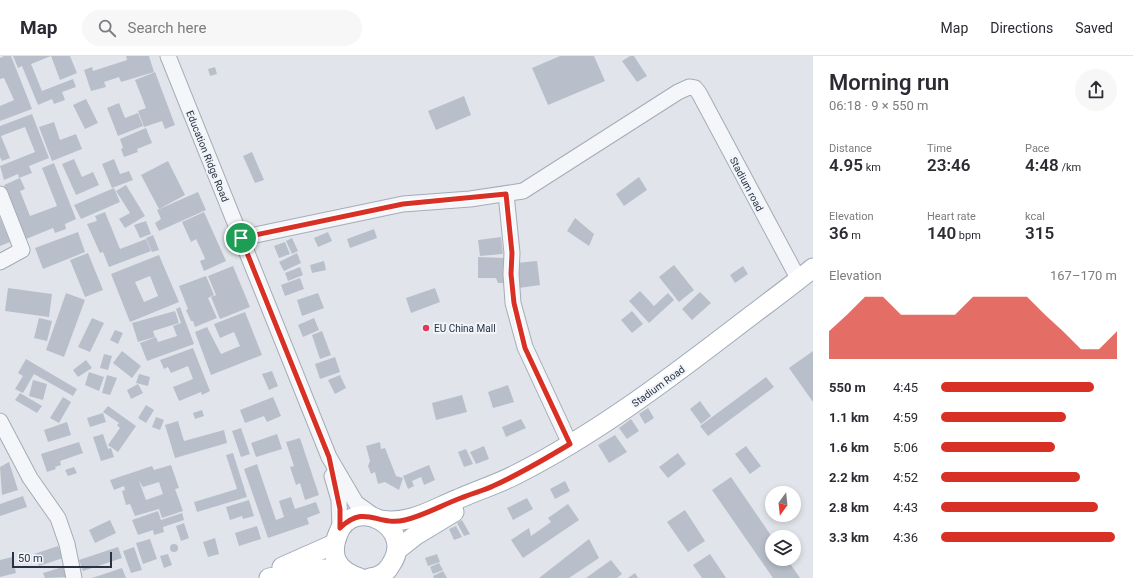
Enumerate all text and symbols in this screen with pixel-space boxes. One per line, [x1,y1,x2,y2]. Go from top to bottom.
search box [82,10,362,46]
text: Map [20,16,58,39]
icon: search [96,17,118,39]
text: Search here [128,19,206,37]
text: Map [941,20,968,36]
text: Directions [990,20,1053,36]
text: Saved [1075,20,1113,36]
button: share [1075,69,1117,111]
text: Morning run [829,70,949,95]
text: 06:18 · 9 × 550 m [829,98,928,113]
street label: Education Ridge Road [184,109,231,203]
text: Distance [829,142,872,155]
text: Time [927,142,952,155]
text: Pace [1025,142,1049,155]
street label: Stadium road [728,155,765,213]
text: 4.95 [829,155,863,175]
text: 23:46 [927,155,970,175]
text: 4:48 [1025,155,1059,175]
text: km [863,161,881,174]
text: /km [1059,161,1081,174]
text: Elevation [829,210,874,223]
text: Heart rate [927,210,976,223]
text: kcal [1025,210,1045,223]
pin [224,221,258,255]
text: 36 [829,223,848,243]
text: 140 [927,223,956,243]
text: 315 [1025,223,1054,243]
icon: arrive [230,227,252,249]
text: m [848,229,861,242]
text: bpm [956,229,981,242]
text: Elevation [829,268,882,283]
text: 167–170 m [1050,268,1117,283]
marker: EU China Mall [421,323,431,333]
place label: EU China Mall [434,323,496,334]
street label: Stadium Road [630,364,687,409]
text: 550 m [829,380,866,395]
text: 4:45 [893,380,918,395]
text: 1.1 km [829,410,869,425]
text: 4:59 [893,410,918,425]
text: 1.6 km [829,440,869,455]
text: 5:06 [893,440,918,455]
text: 2.2 km [829,470,869,485]
text: 4:52 [893,470,918,485]
north arrow [765,486,801,522]
map controls [765,486,801,566]
text: 2.8 km [829,500,869,515]
text: 4:43 [893,500,918,515]
button: layers [765,530,801,566]
text: 3.3 km [829,530,869,545]
text: 4:36 [893,530,918,545]
scale bar [12,550,112,569]
text: 50 m [18,552,43,565]

